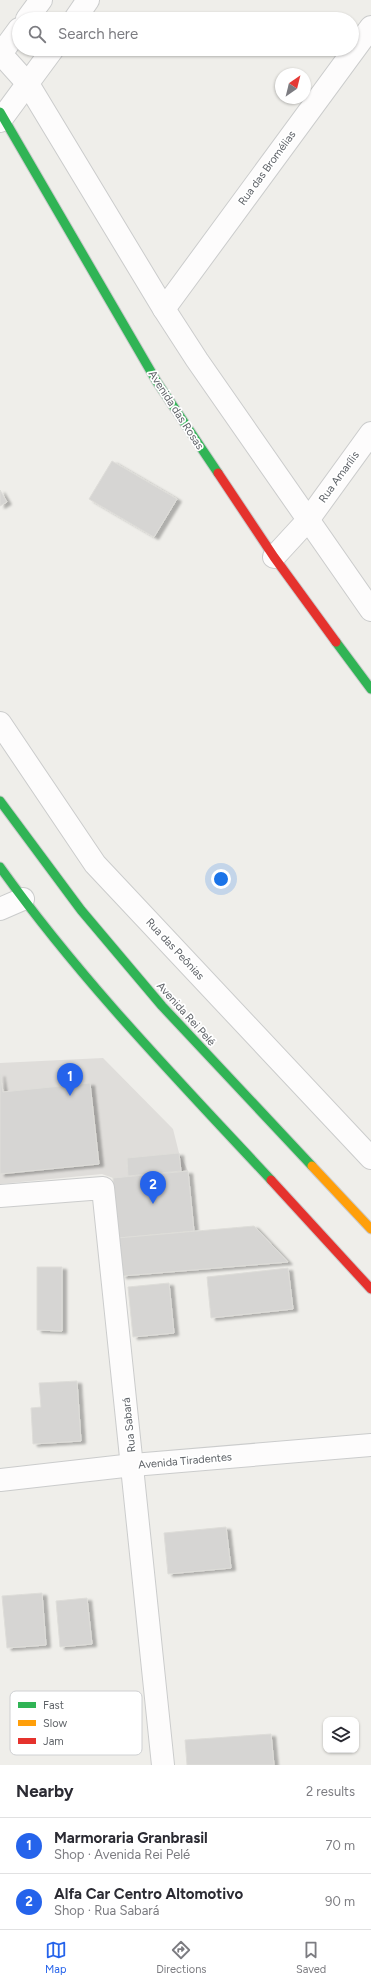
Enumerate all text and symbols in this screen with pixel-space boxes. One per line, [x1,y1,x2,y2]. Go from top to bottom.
search box [12,12,359,56]
icon: search [26,23,48,45]
text: Search here [58,25,138,43]
north arrow [275,68,311,104]
street label: Rua das Bromélias [236,128,298,208]
street label: Avenida das Rosas [146,368,206,452]
street label: Rua Amarílis [316,449,362,505]
your location [211,869,231,889]
street label: Rua das Peônias [143,916,207,982]
street label: Avenida Rei Pelé [154,979,218,1049]
pin: 1 [57,1063,83,1096]
pin: 2 [140,1171,166,1204]
street label: Rua Sabará [120,1397,138,1453]
street label: Avenida Tiradentes [138,1450,232,1472]
legend [10,1691,142,1755]
text: Fast [43,1699,64,1712]
text: Slow [43,1717,67,1730]
map controls [323,1717,359,1753]
button: layers [323,1717,359,1753]
text: Jam [43,1735,64,1748]
text: Nearby [16,1781,74,1801]
text: 2 results [306,1784,355,1799]
text: Marmoraria Granbrasil [54,1829,208,1847]
text: 1 [26,1838,32,1853]
text: 70 m [325,1838,355,1853]
text: Shop · Avenida Rei Pelé [54,1847,190,1862]
text: Alfa Car Centro Altomotivo [54,1885,243,1903]
text: 2 [25,1894,33,1909]
text: 90 m [325,1894,355,1909]
text: Shop · Rua Sabará [54,1903,159,1918]
tab: Map [45,1939,67,1976]
tab: Directions [156,1939,206,1976]
tab: Saved [296,1939,326,1976]

